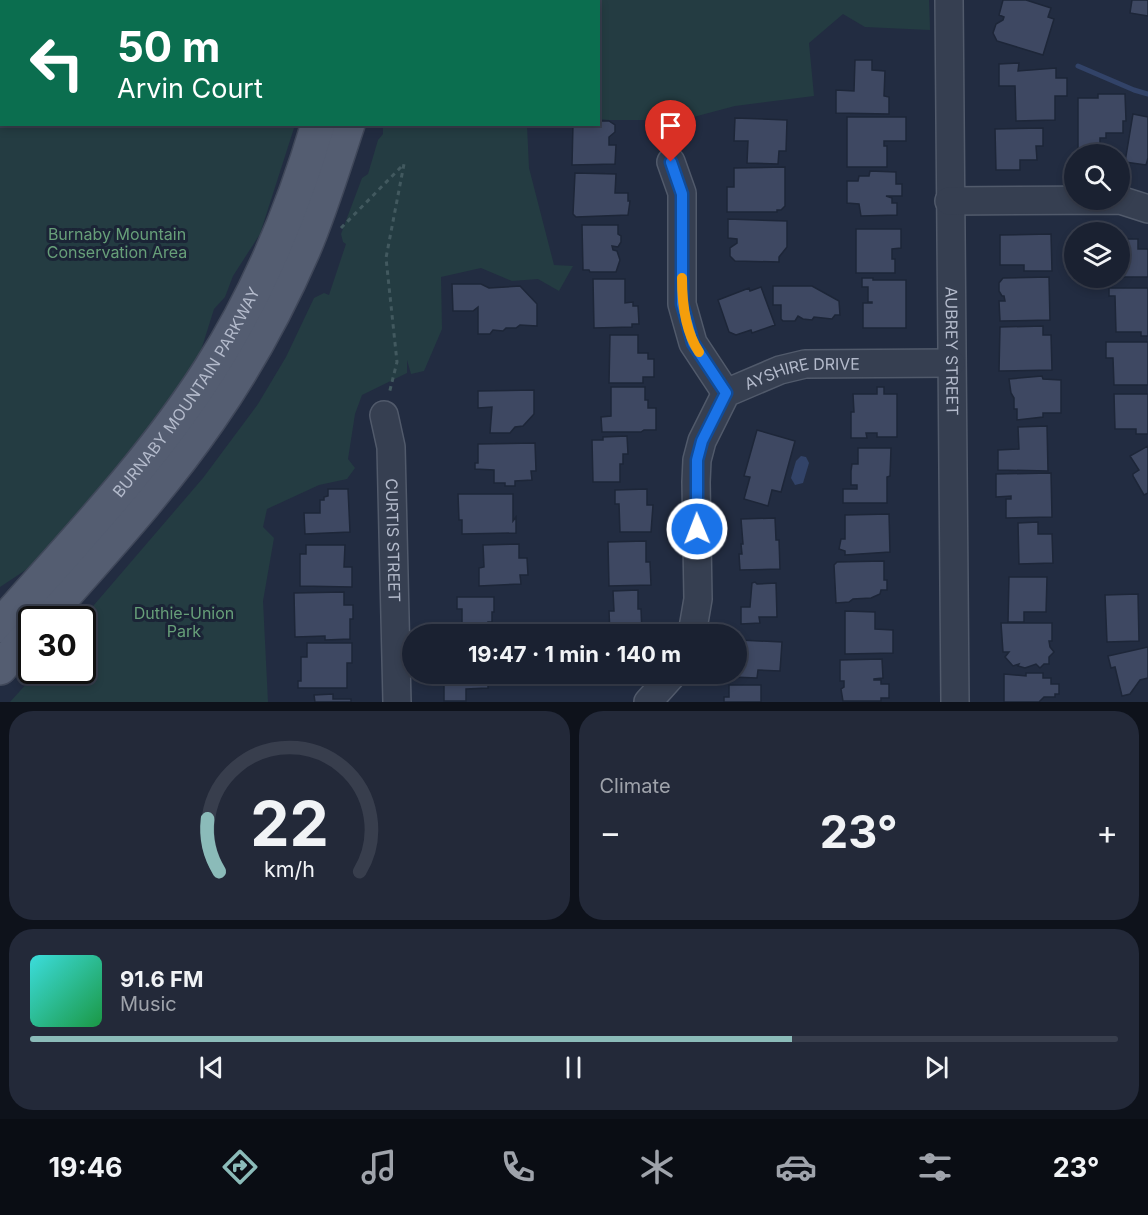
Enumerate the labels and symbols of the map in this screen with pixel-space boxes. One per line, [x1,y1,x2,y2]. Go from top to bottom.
pin [645,100,696,162]
park label: Burnaby Mountain Conservation Area [47,224,187,262]
street label: BURNABY MOUNTAIN PARKWAY [108,284,264,501]
street label: AUBREY STREET [941,286,963,415]
street label: AYSHIRE DRIVE [741,353,860,394]
street label: CURTIS STREET [382,478,405,602]
position arrow [665,497,729,561]
park label: Duthie-Union Park [134,603,234,641]
speed limit sign: 30 [18,606,96,684]

